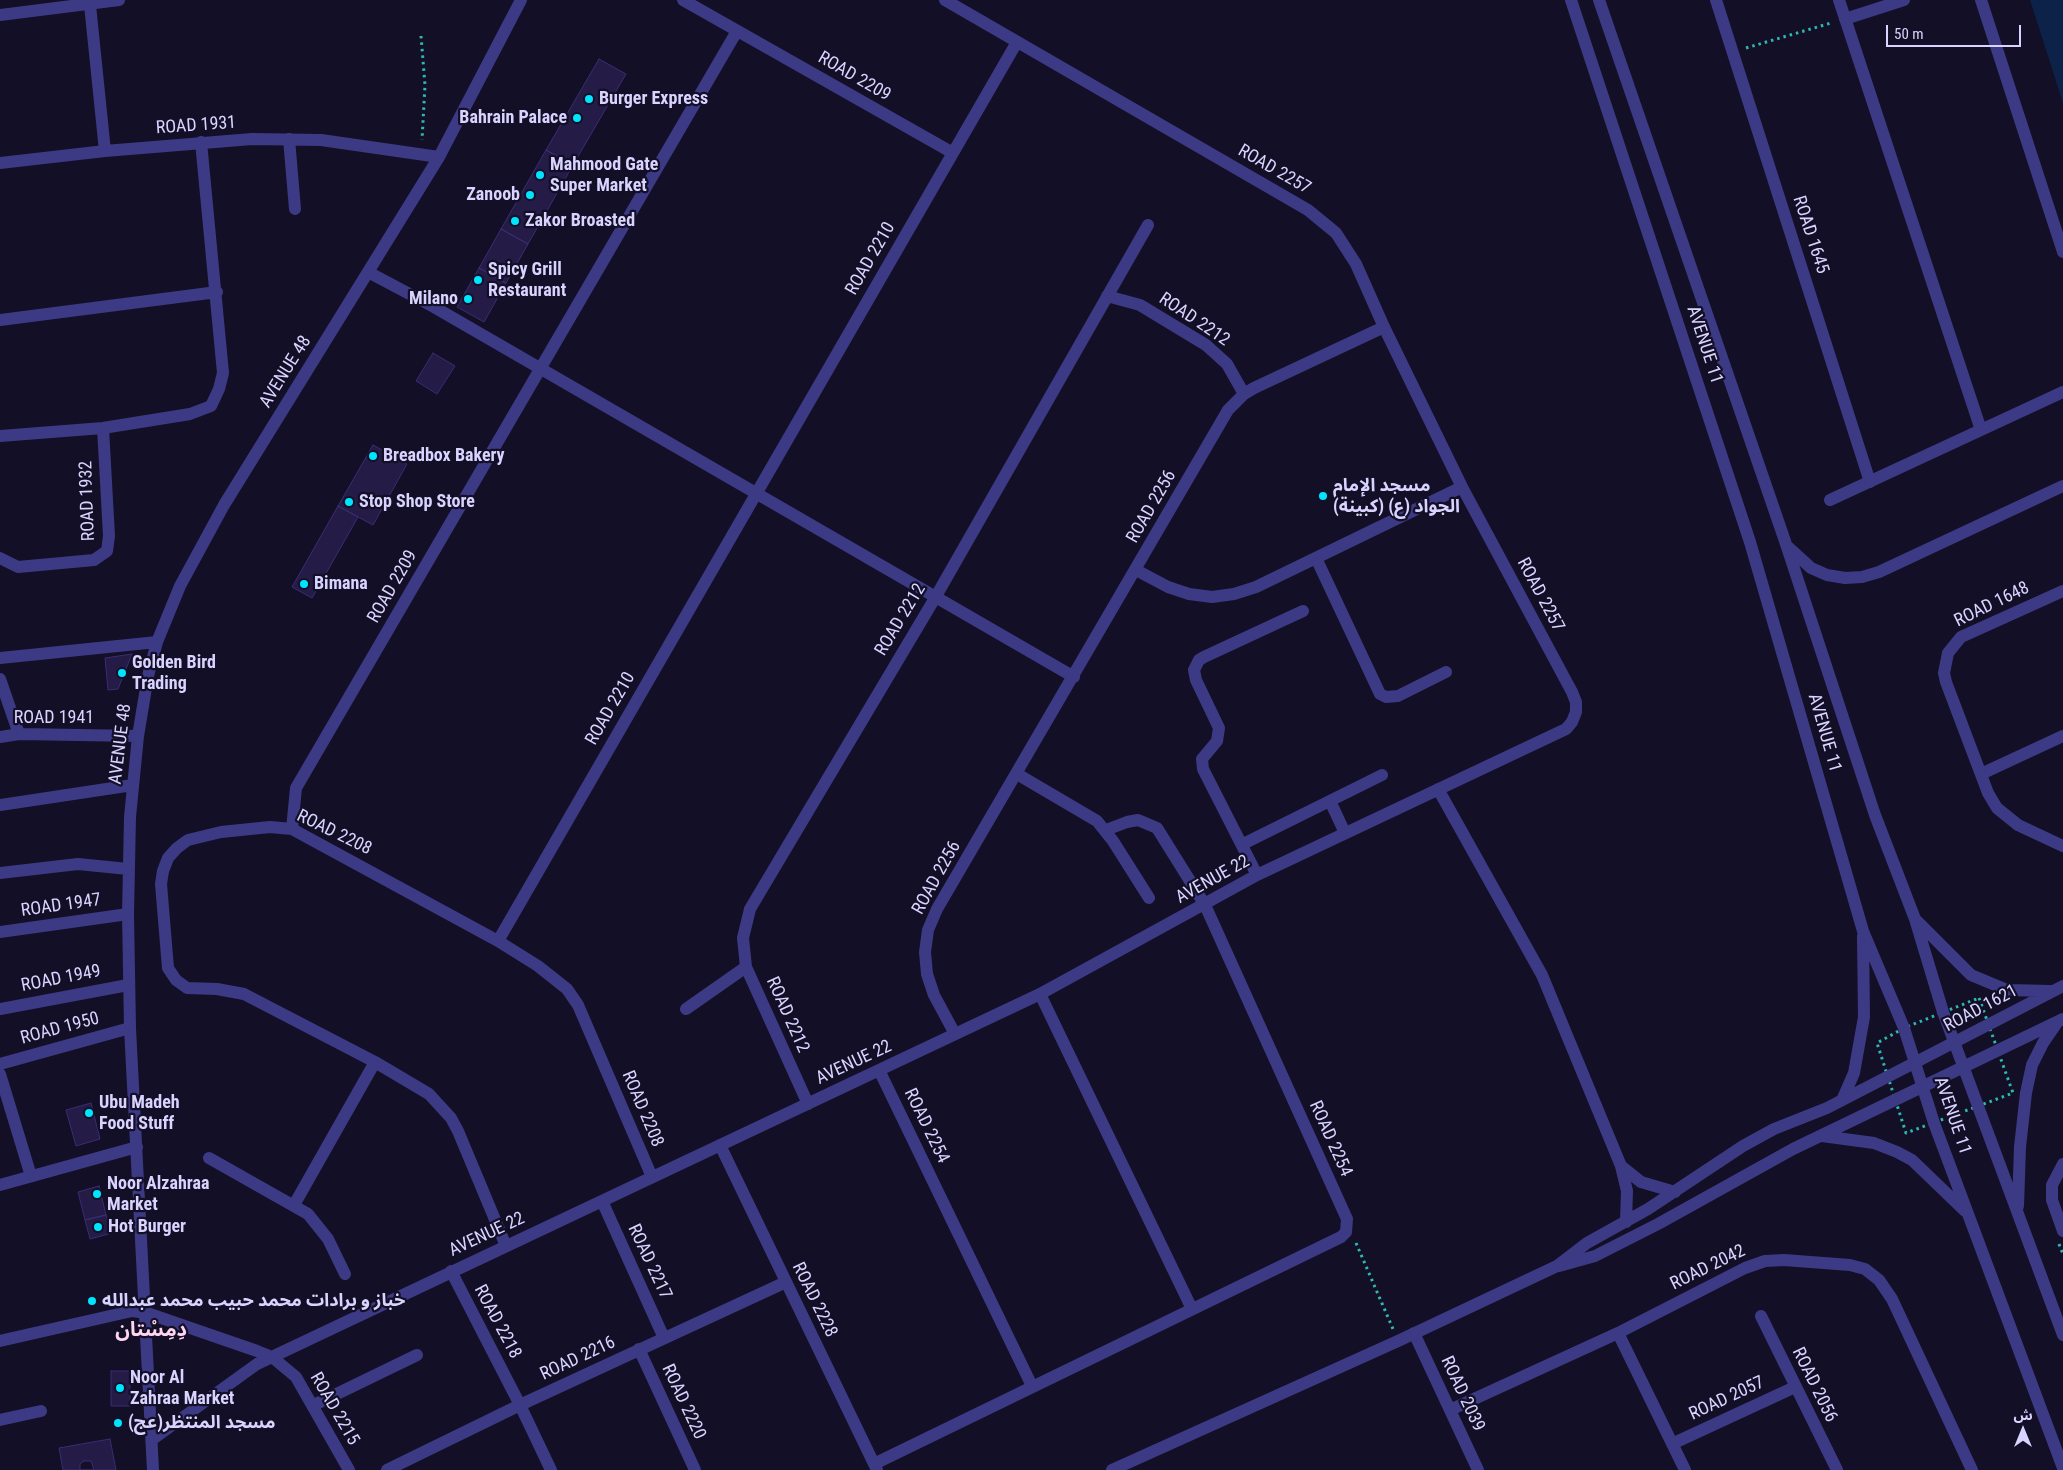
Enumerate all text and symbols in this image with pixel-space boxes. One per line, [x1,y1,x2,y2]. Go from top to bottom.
scale bar [1888,15,2023,47]
text: 50 m [1894,25,1924,43]
street label: ROAD 2209 [814,48,894,106]
place label: Burger Express [599,88,708,110]
marker: Burger Express [583,93,595,105]
place label: Bahrain Palace [459,107,567,129]
street label: ROAD 1931 [155,112,237,140]
marker: Bahrain Palace [571,112,583,124]
street label: ROAD 2257 [1234,141,1314,199]
place label: Mahmood Gate Super Market [550,154,658,196]
marker: Mahmood Gate Super Market [534,169,546,181]
place label: Zanoob [466,184,520,206]
marker: Zanoob [524,189,536,201]
street label: ROAD 1645 [1787,193,1833,277]
place label: Zakor Broasted [525,210,635,232]
marker: Zakor Broasted [509,215,521,227]
street label: ROAD 2210 [842,219,900,299]
place label: Spicy Grill Restaurant [488,259,566,302]
marker: Spicy Grill Restaurant [472,274,484,286]
place label: Milano [409,288,458,310]
street label: ROAD 2212 [1155,289,1233,351]
marker: Milano [462,293,474,305]
street label: AVENUE 11 [1681,303,1727,387]
street label: AVENUE 48 [255,332,317,412]
place label: Breadbox Bakery [383,445,505,467]
marker: Breadbox Bakery [367,450,379,462]
street label: ROAD 1932 [76,460,100,542]
street label: ROAD 2256 [1123,467,1181,547]
place label: مسجد الإمام الجواد (ع) (كبينة) [1333,475,1460,518]
marker: مسجد الإمام الجواد (ع) (كبينة) [1317,490,1329,502]
place label: Stop Shop Store [359,491,475,513]
marker: Stop Shop Store [343,496,355,508]
street label: ROAD 2209 [364,547,422,627]
street label: ROAD 2257 [1512,554,1568,636]
place label: Bimana [314,573,368,595]
marker: Bimana [298,578,310,590]
street label: ROAD 1648 [1951,578,2033,632]
street label: ROAD 2212 [871,580,931,660]
place label: Golden Bird Trading [132,652,216,694]
marker: Golden Bird Trading [116,667,128,679]
street label: ROAD 2210 [582,669,640,749]
street label: AVENUE 11 [1802,691,1846,775]
street label: AVENUE 48 [105,703,137,785]
street label: ROAD 1941 [14,707,94,729]
street label: ROAD 2208 [293,806,375,860]
street label: ROAD 2256 [908,838,966,918]
street label: AVENUE 22 [1172,851,1254,909]
street label: ROAD 1947 [20,890,102,922]
street label: ROAD 1949 [19,961,103,997]
street label: ROAD 2212 [761,974,813,1056]
street label: ROAD 1621 [1940,981,2022,1037]
street label: ROAD 1950 [18,1008,102,1050]
street label: AVENUE 22 [813,1036,895,1090]
street label: ROAD 2208 [616,1068,668,1150]
street label: AVENUE 11 [1929,1074,1975,1158]
street label: ROAD 2254 [899,1085,953,1167]
place label: Ubu Madeh Food Stuff [99,1092,180,1134]
street label: ROAD 2254 [1304,1098,1356,1180]
marker: Ubu Madeh Food Stuff [83,1107,95,1119]
place label: Noor Alzahraa Market [107,1173,209,1216]
marker: Noor Alzahraa Market [91,1188,103,1200]
street label: AVENUE 22 [446,1208,528,1262]
place label: Hot Burger [108,1216,186,1238]
marker: Hot Burger [92,1221,104,1233]
street label: ROAD 2217 [622,1221,676,1303]
street label: ROAD 2042 [1667,1241,1749,1295]
street label: ROAD 2228 [787,1259,841,1341]
street label: ROAD 2218 [469,1281,525,1363]
place label: خباز و برادات محمد حبيب محمد عبدالله [102,1290,405,1312]
marker: خباز و برادات محمد حبيب محمد عبدالله [86,1295,98,1307]
district label: دِمِسْتان [115,1319,187,1343]
street label: ROAD 2216 [537,1332,619,1386]
street label: ROAD 2056 [1787,1344,1841,1426]
street label: ROAD 2039 [1435,1353,1489,1435]
street label: ROAD 2220 [656,1361,710,1443]
place label: Noor Al Zahraa Market [130,1367,234,1410]
street label: ROAD 2215 [305,1369,363,1449]
street label: ROAD 2057 [1686,1372,1768,1426]
marker: Noor Al Zahraa Market [114,1382,126,1394]
north arrow [1998,1405,2048,1455]
text: ش [2013,1407,2033,1423]
place label: مسجد المنتظر(عج) [128,1412,276,1434]
marker: مسجد المنتظر(عج) [112,1417,124,1429]

